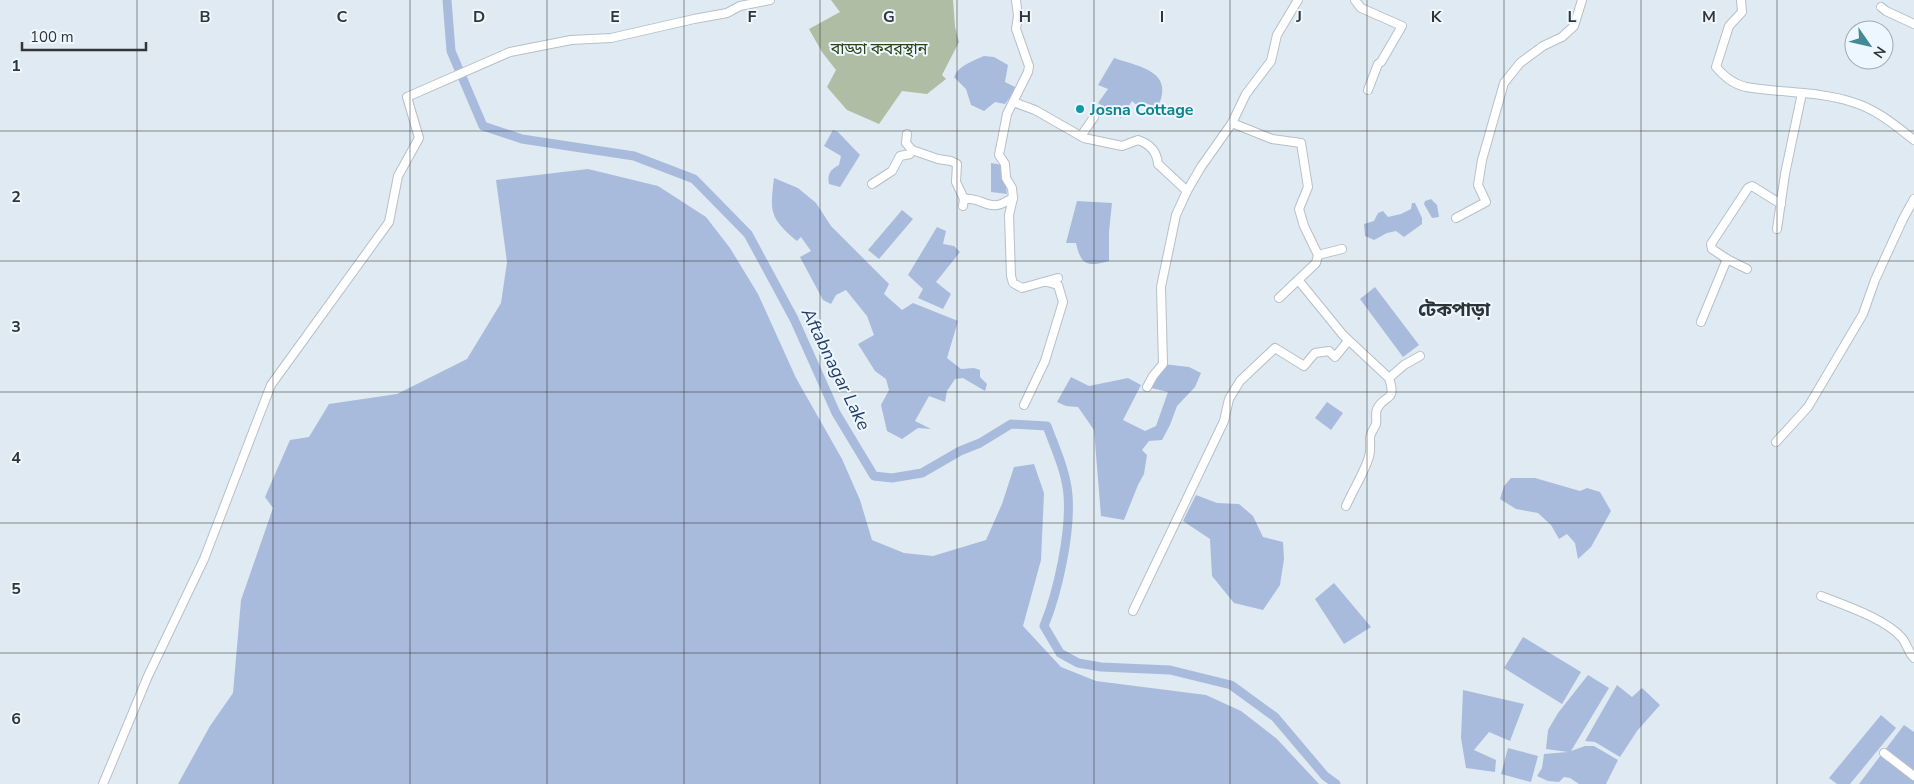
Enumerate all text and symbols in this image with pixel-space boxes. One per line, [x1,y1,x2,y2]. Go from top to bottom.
text: B [199,6,211,28]
text: C [337,6,348,28]
text: D [473,6,485,28]
text: E [610,6,620,28]
text: F [748,6,757,28]
text: G [883,6,895,28]
text: H [1019,6,1031,28]
text: I [1160,6,1164,28]
text: J [1295,6,1302,28]
text: K [1431,6,1443,28]
text: L [1568,6,1577,28]
text: M [1702,6,1716,28]
scale bar [22,20,146,52]
north arrow [1844,20,1894,70]
text: 100 m [30,27,74,47]
park label: বাড্ডা কবরস্থান [830,38,928,60]
text: N [1869,42,1890,62]
text: 1 [11,55,21,77]
place label: Josna Cottage [1089,99,1194,121]
marker: Josna Cottage [1074,103,1086,115]
text: 2 [11,186,21,208]
district label: টেকপাড়া [1418,297,1491,323]
water label: Aftabnagar Lake [796,303,876,435]
text: 3 [11,316,21,338]
text: 4 [11,447,21,469]
text: 5 [11,578,21,600]
text: 6 [11,708,21,730]

